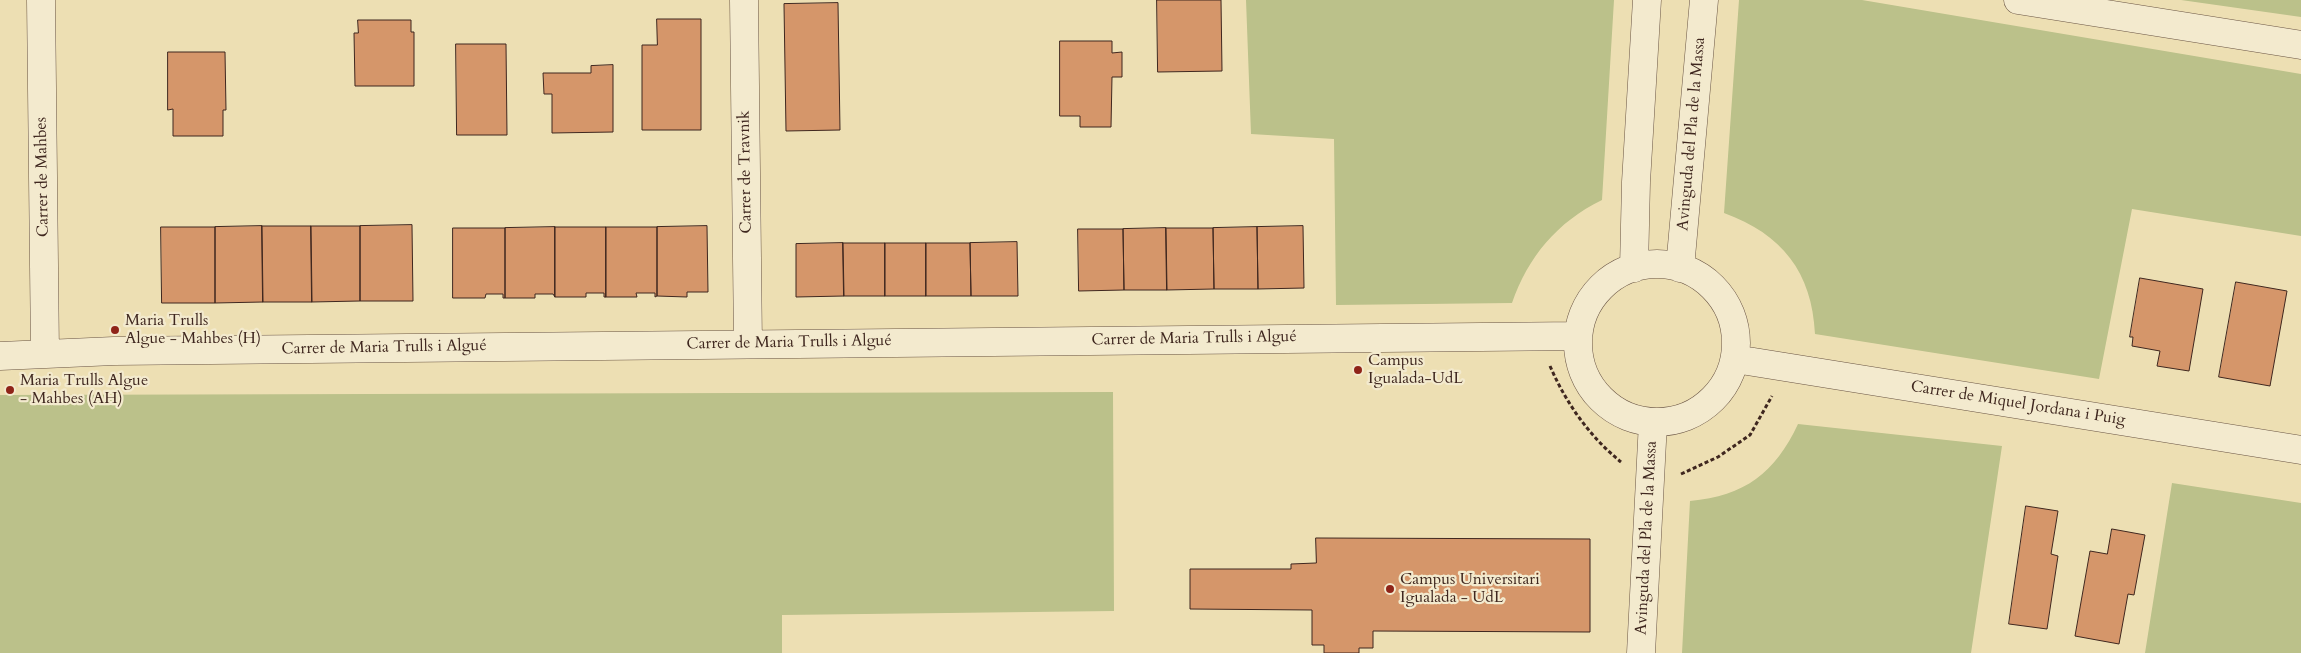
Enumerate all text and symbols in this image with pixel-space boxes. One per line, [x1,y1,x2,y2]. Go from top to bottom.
street label: Avinguda del Pla de la Massa [1674,36,1710,232]
street label: Carrer de Travnik [735,110,757,234]
street label: Carrer de Mahbes [32,117,54,237]
place label: Maria Trulls Algue - Mahbes (H) [125,311,261,349]
marker: Maria Trulls Algue - Mahbes (H) [109,324,121,336]
street label: Carrer de Maria Trulls i Algué [1091,328,1297,350]
street label: Carrer de Maria Trulls i Algué [686,332,892,354]
street label: Carrer de Maria Trulls i Algué [281,337,487,359]
place label: Campus Igualada-UdL [1368,351,1463,389]
marker: Campus Igualada-UdL [1352,364,1364,376]
place label: Maria Trulls Algue - Mahbes (AH) [20,371,148,409]
street label: Carrer de Miquel Jordana i Puig [1909,378,2127,430]
marker: Maria Trulls Algue - Mahbes (AH) [4,384,16,396]
street label: Avinguda del Pla de la Massa [1632,440,1662,636]
place label: Campus Universitari Igualada - UdL [1400,570,1540,608]
marker: Campus Universitari Igualada - UdL [1384,583,1396,595]

